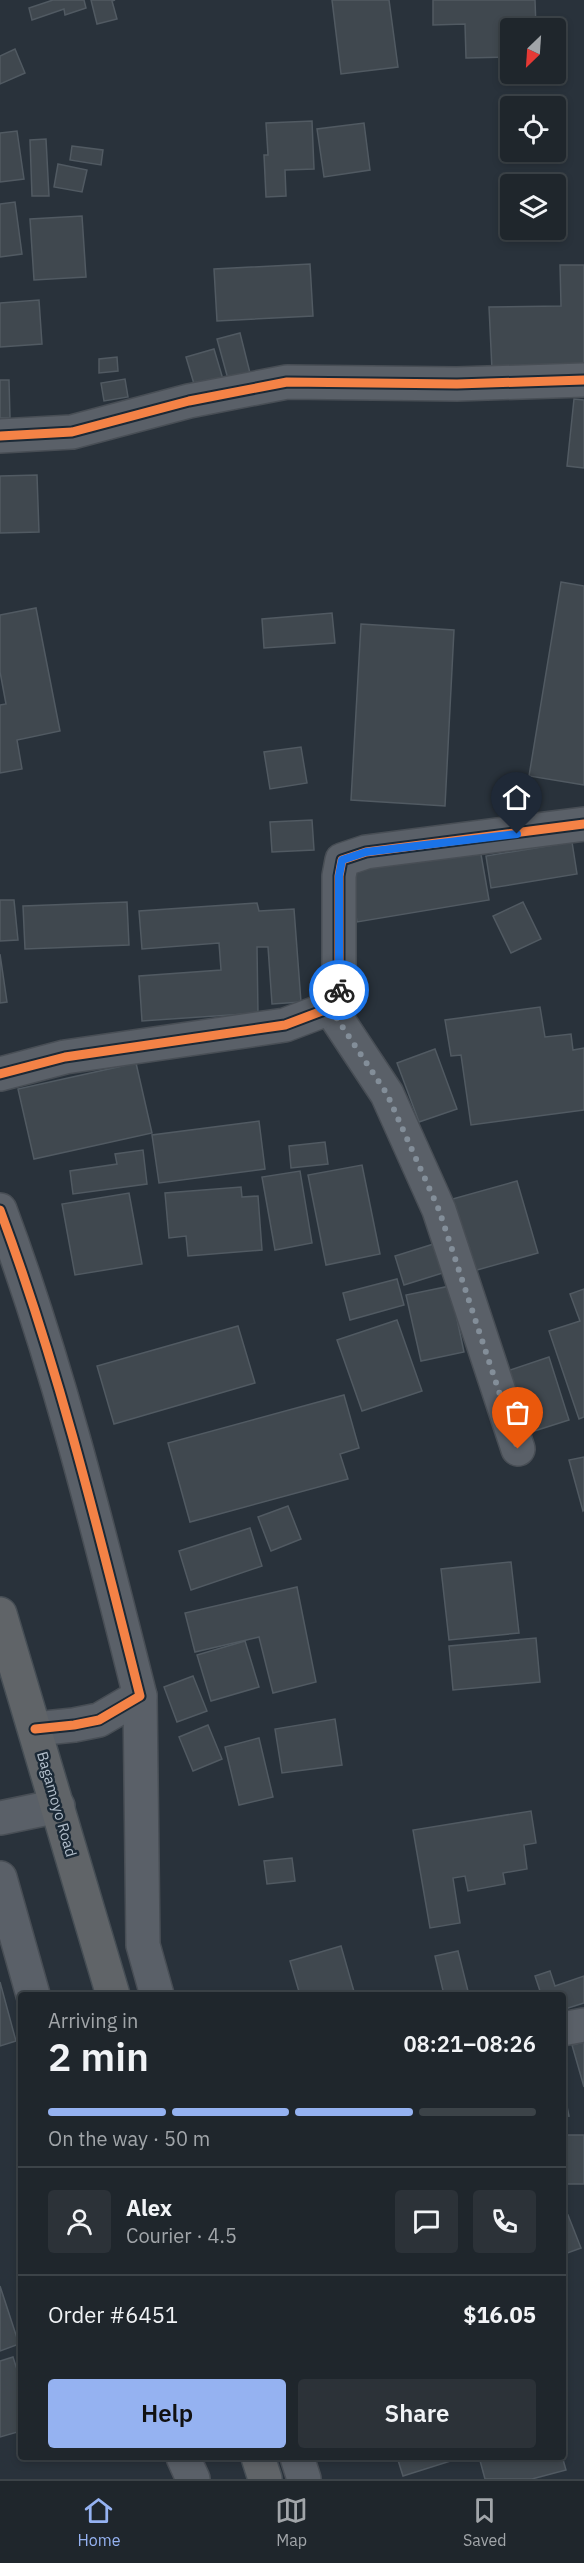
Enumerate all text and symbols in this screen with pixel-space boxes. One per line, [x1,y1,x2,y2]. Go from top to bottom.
north arrow [500,18,566,84]
map controls [500,18,566,240]
button: locate [500,96,566,162]
button: layers [500,174,566,240]
pin [491,772,542,834]
icon: home [500,781,533,814]
courier [309,960,369,1020]
icon: bike [323,974,356,1007]
pin [492,1387,543,1449]
icon: bag [501,1396,534,1429]
street label: Bagamoyo Road [33,1749,81,1859]
text: Arriving in [48,2007,138,2034]
text: 08:21–08:26 [403,2029,536,2058]
text: 2 min [48,2031,149,2082]
text: On the way · 50 m [48,2125,210,2152]
button: person [48,2190,111,2253]
button: chat [395,2190,458,2253]
button: phone [473,2190,536,2253]
text: Alex [126,2193,172,2222]
text: Courier · 4.5 [126,2222,237,2249]
text: Order #6451 [48,2300,178,2329]
text: $16.05 [463,2300,536,2329]
button: Help [48,2379,286,2448]
button: Share [298,2379,536,2448]
tab: Home [77,2494,120,2550]
tab: Map [275,2494,308,2550]
tab: Saved [463,2494,507,2550]

